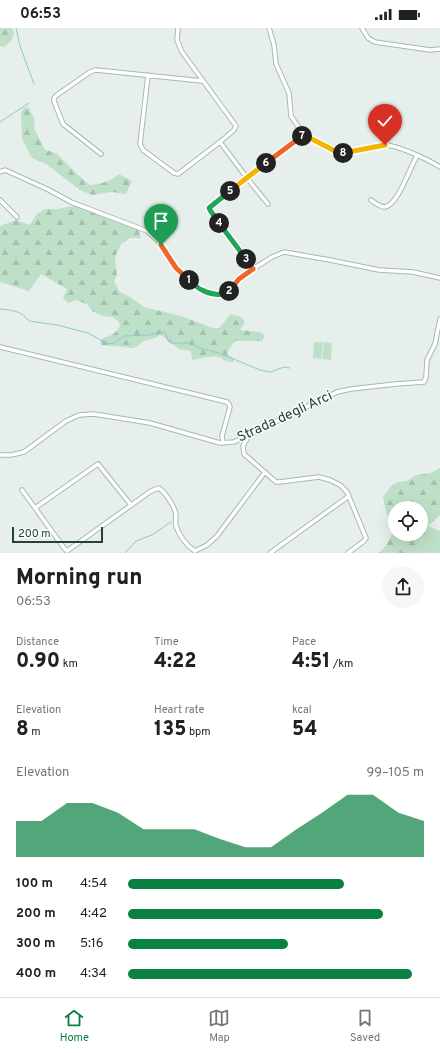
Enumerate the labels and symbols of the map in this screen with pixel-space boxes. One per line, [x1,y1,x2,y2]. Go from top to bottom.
pin [368,104,402,145]
pin: 7 [292,126,312,146]
pin: 8 [333,143,353,163]
pin: 6 [256,153,276,173]
pin: 5 [220,181,240,201]
pin [144,204,178,245]
pin: 4 [209,213,229,233]
pin: 3 [236,249,256,269]
pin: 1 [179,270,199,290]
pin: 2 [219,281,239,301]
street label: Strada degli Arci [235,388,335,446]
scale bar [12,525,103,544]

